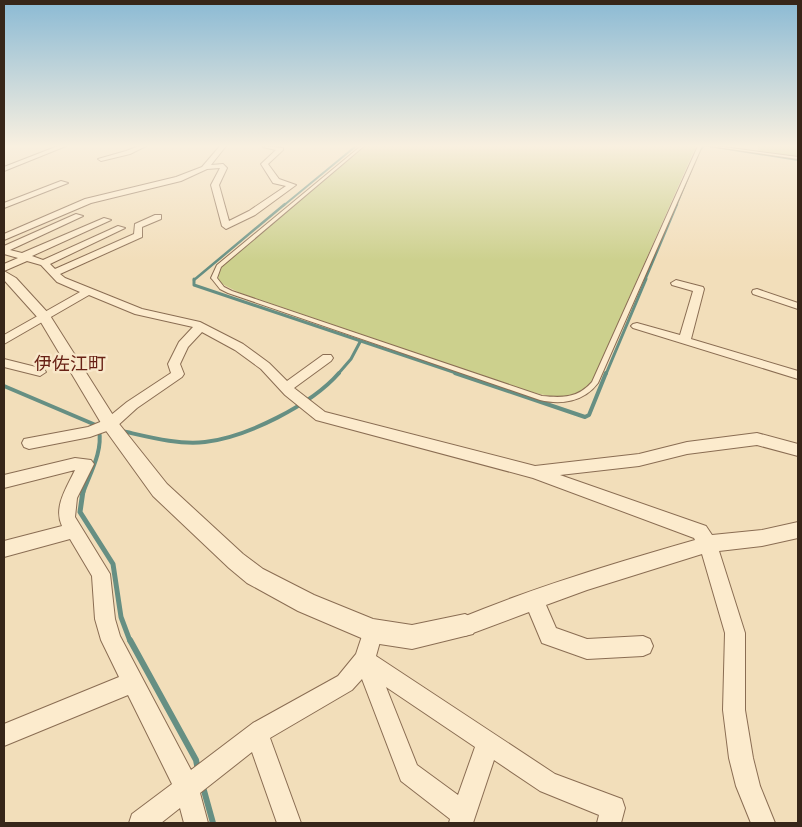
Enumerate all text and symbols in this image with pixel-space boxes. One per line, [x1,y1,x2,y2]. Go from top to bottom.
district label: 伊佐江町 [34,353,106,375]

